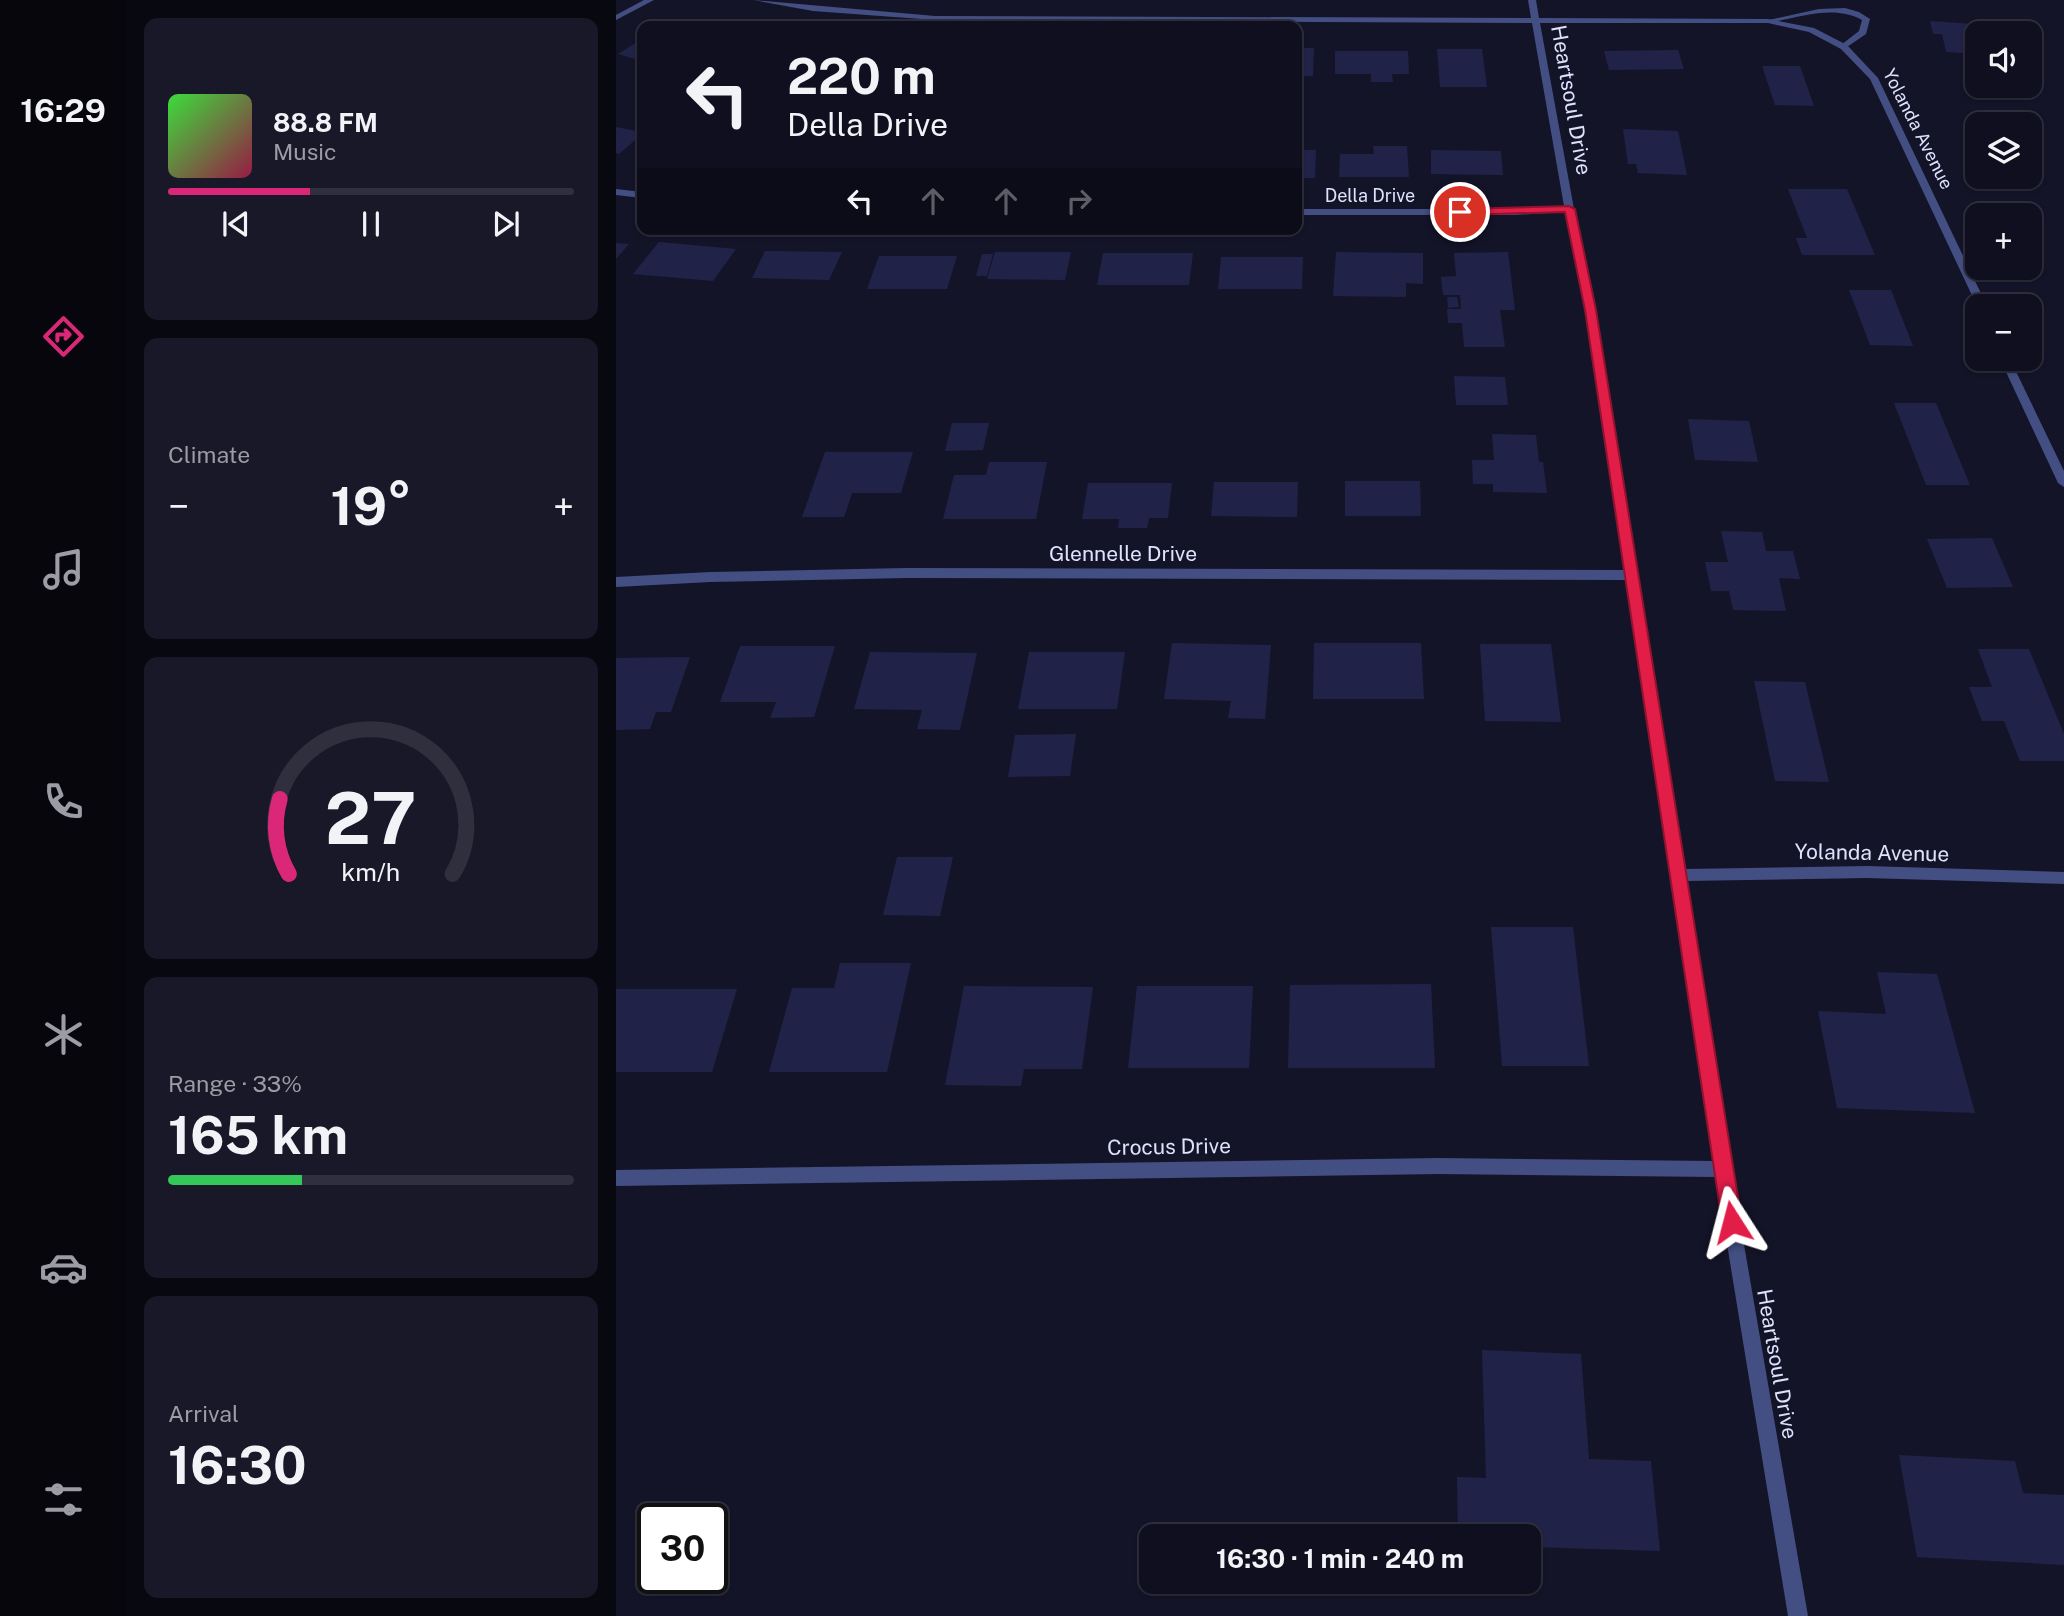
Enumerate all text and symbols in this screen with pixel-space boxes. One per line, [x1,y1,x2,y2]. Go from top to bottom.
map controls [1965,21,2042,371]
button: sound [1965,21,2042,98]
street label: Heartsoul Drive [1546,23,1597,177]
text: 220 m [787,47,936,105]
icon: left [672,49,763,140]
street label: Yolanda Avenue [1879,65,1958,193]
text: 16:29 [20,92,106,129]
text: Della Drive [787,106,948,143]
text: 88.8 FM [273,107,378,138]
button: layers [1965,112,2042,189]
text: Music [273,138,337,165]
icon: left [841,182,879,220]
icon: ahead [914,182,952,220]
icon: ahead [987,182,1025,220]
icon: right [1060,182,1098,220]
pin [1430,182,1490,242]
street label: Della Drive [1325,185,1415,206]
icon: arrive [1441,193,1479,231]
button: + [1965,203,2042,280]
icon: previous [217,205,255,243]
icon: pause [352,205,390,243]
icon: next [487,205,525,243]
button: − [1965,294,2042,371]
icon: directions [39,312,88,361]
text: Climate [168,441,250,468]
text: 19° [330,476,412,537]
text: − [168,484,189,529]
text: + [553,484,574,529]
street label: Glennelle Drive [1049,541,1197,566]
icon: music [39,545,88,594]
text: 27 [325,775,417,860]
icon: phone [39,777,88,826]
street label: Yolanda Avenue [1794,839,1950,866]
text: km/h [342,857,400,887]
icon: climate [39,1010,88,1059]
text: Range · 33% [168,1070,302,1097]
text: 165 km [168,1105,348,1166]
street label: Crocus Drive [1107,1133,1231,1160]
position arrow [1695,1185,1769,1259]
icon: car [39,1243,88,1292]
street label: Heartsoul Drive [1752,1287,1803,1441]
text: Arrival [168,1400,239,1427]
text: 16:30 [168,1435,307,1496]
icon: filters [39,1475,88,1524]
speed limit sign: 30 [637,1503,728,1594]
text: 16:30 · 1 min · 240 m [1216,1543,1464,1574]

